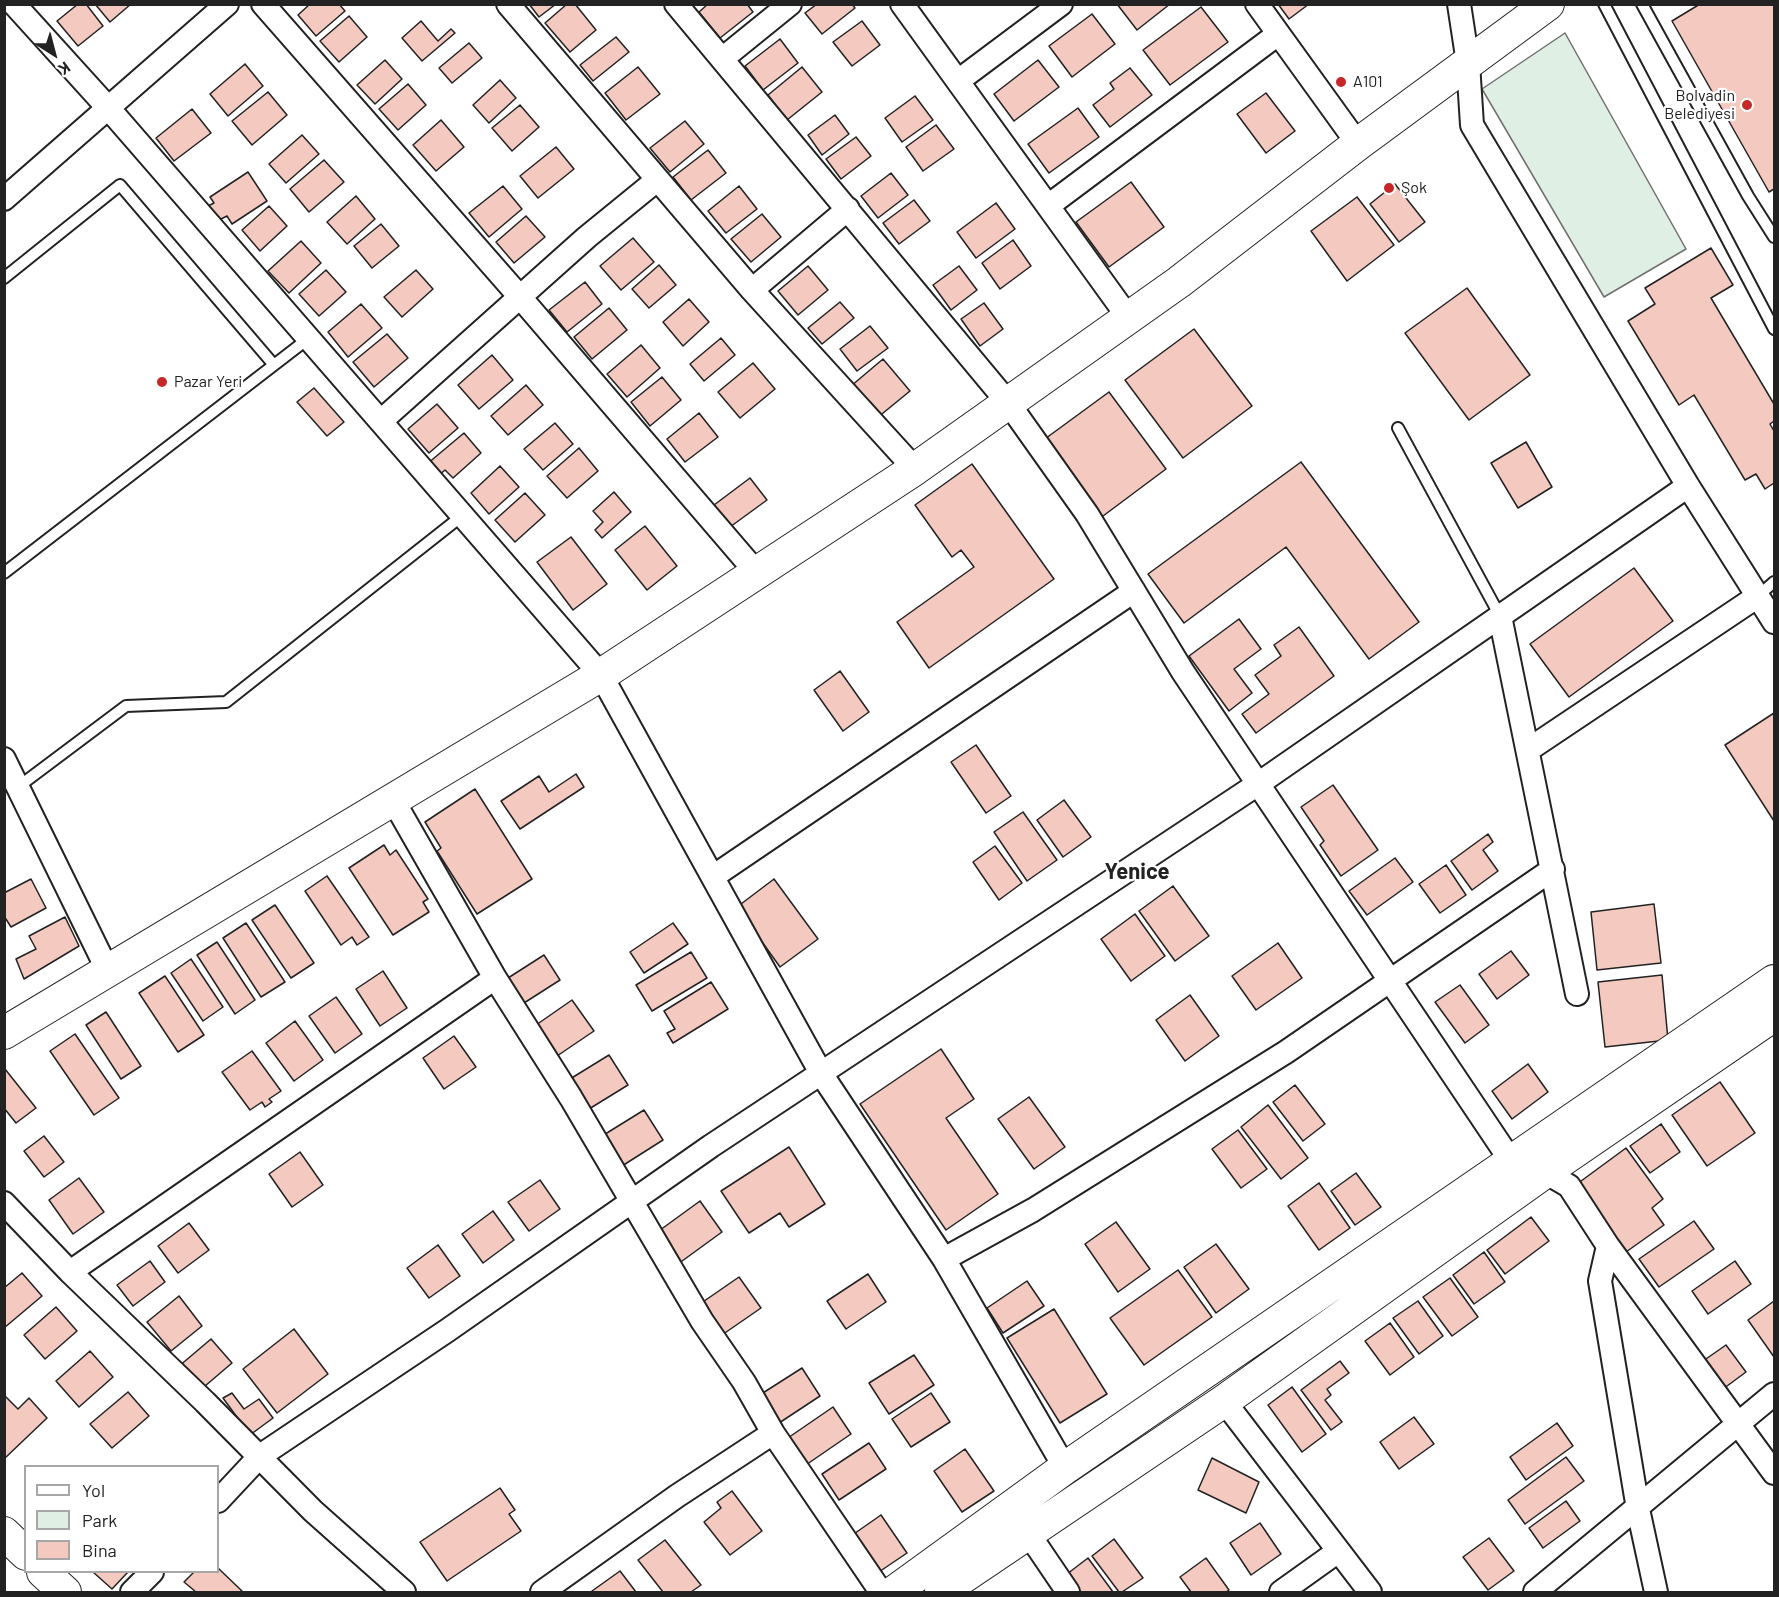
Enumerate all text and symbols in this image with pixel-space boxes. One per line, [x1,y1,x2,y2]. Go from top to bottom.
north arrow [24,24,84,84]
text: K [55,58,75,80]
place label: A101 [1353,72,1383,92]
marker: A101 [1334,75,1348,89]
place label: Bolvadin Belediyesi [1664,86,1735,124]
marker: Bolvadin Belediyesi [1740,98,1754,112]
place label: Şok [1401,178,1427,198]
marker: Şok [1382,181,1396,195]
place label: Pazar Yeri [174,372,242,392]
marker: Pazar Yeri [155,375,169,389]
district label: Yenice [1104,859,1170,885]
legend [24,1465,219,1573]
text: Yol [82,1479,105,1501]
text: Park [82,1509,117,1531]
text: Bina [82,1539,117,1561]

